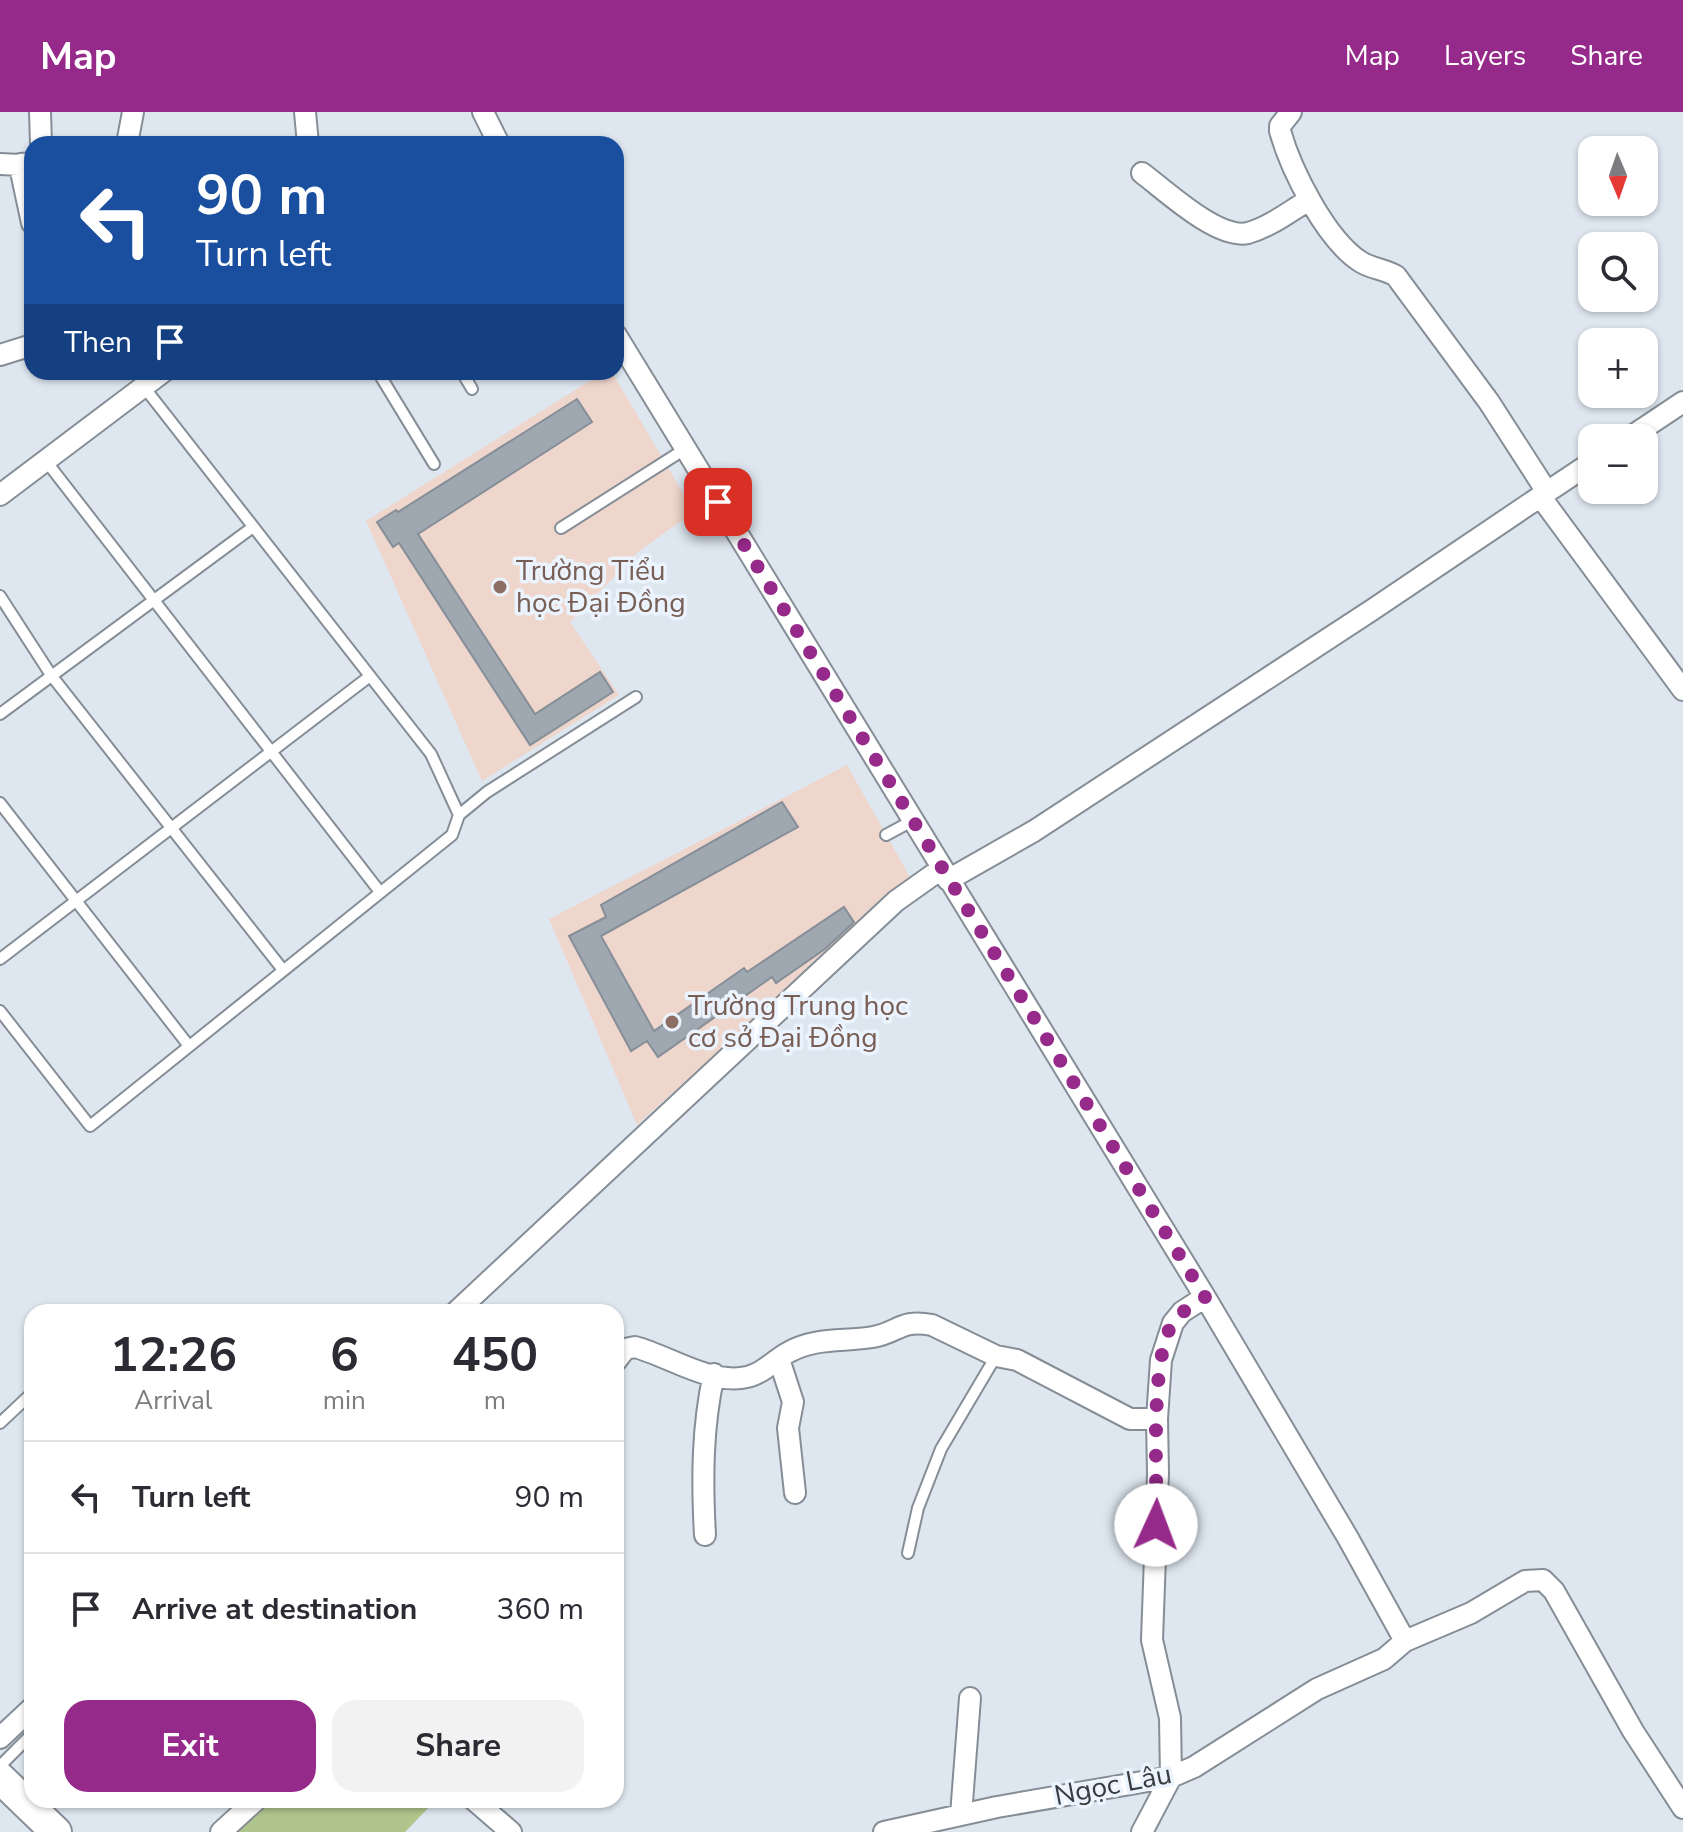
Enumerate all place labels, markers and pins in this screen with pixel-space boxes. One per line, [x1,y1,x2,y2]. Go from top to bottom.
pin [684,468,752,536]
place label: Trường Tiểu học Đại Đồng [516,552,686,622]
marker: Trường Tiểu học Đại Đồng [491,578,509,596]
place label: Trường Trung học cơ sở Đại Đồng [688,987,908,1057]
marker: Trường Trung học cơ sở Đại Đồng [663,1013,681,1031]

